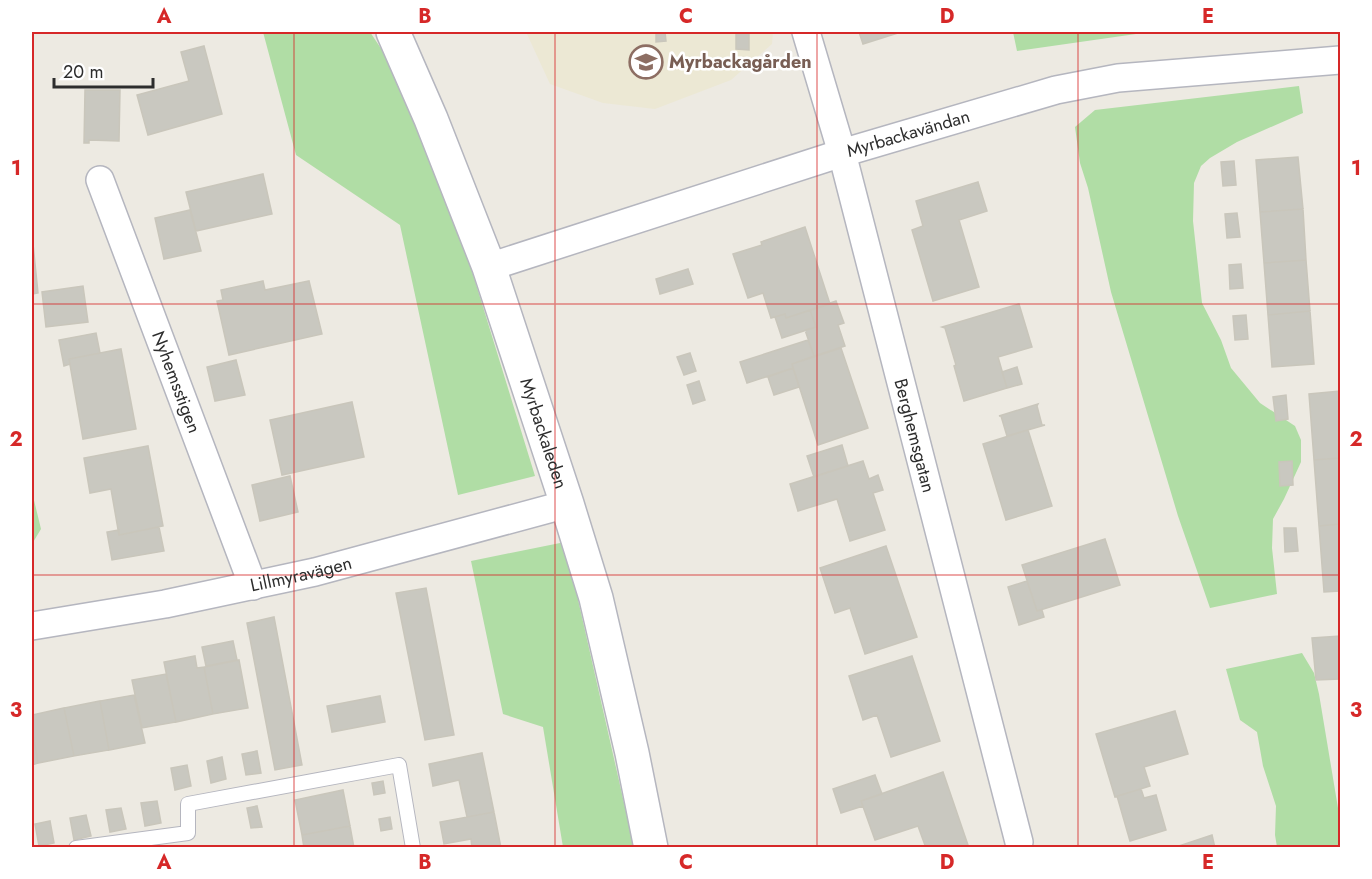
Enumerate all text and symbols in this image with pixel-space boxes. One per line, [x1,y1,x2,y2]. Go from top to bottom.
text: A [156,2,172,31]
text: B [418,2,432,31]
text: C [679,2,693,31]
text: D [940,2,954,31]
text: E [1202,2,1214,31]
school or university icon: Myrbackagården [628,44,664,80]
place label: Myrbackagården [669,49,812,75]
scale bar [54,51,153,89]
text: 20 m [63,59,103,85]
street label: Myrbackavändan [844,103,973,164]
text: 1 [11,154,21,183]
text: 1 [1351,154,1361,183]
street label: Nyhemsstigen [145,327,207,437]
street label: Myrbackaleden [513,375,574,492]
street label: Berghemsgatan [887,376,942,495]
text: 2 [9,425,23,454]
text: 2 [1349,425,1363,454]
street label: Lillmyravägen [248,550,355,598]
text: 3 [10,696,22,725]
text: 3 [1350,696,1362,725]
text: A [156,848,172,877]
text: B [418,848,432,877]
text: C [679,848,693,877]
text: D [940,848,954,877]
text: E [1202,848,1214,877]

